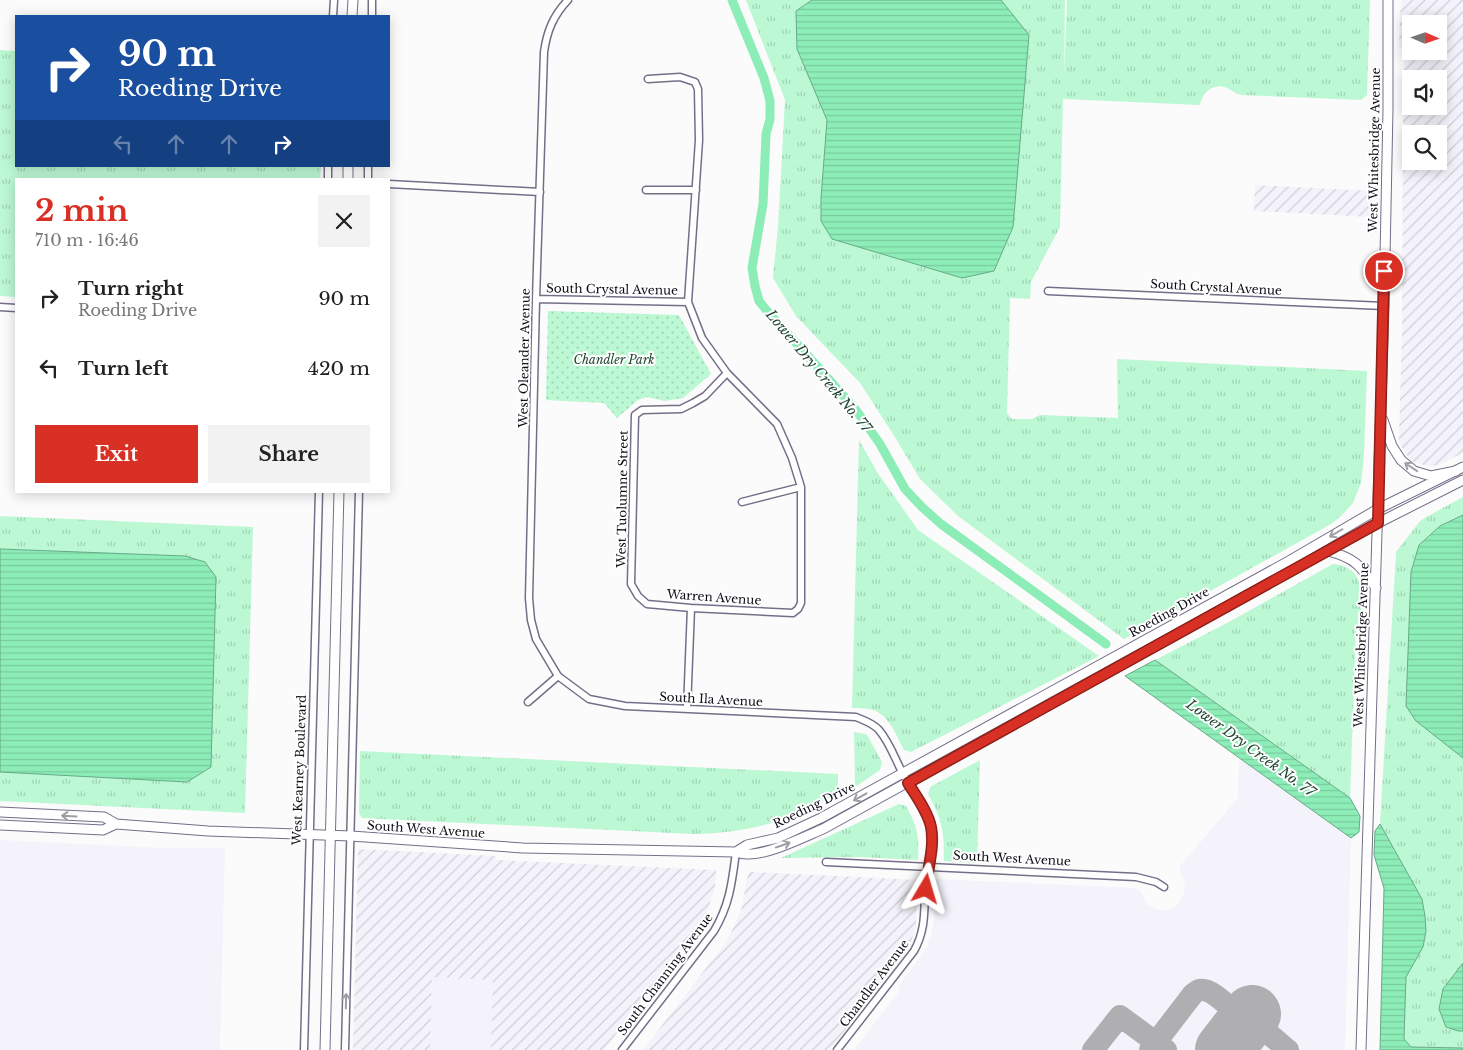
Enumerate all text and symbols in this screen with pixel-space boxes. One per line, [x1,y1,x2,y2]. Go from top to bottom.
north arrow [1402,15,1448,60]
map controls [1402,15,1447,170]
text: 90 m [118,32,216,75]
icon: right [35,35,100,100]
street label: West Whitesbridge Avenue [1365,67,1383,234]
button: sound [1402,70,1447,115]
text: Roeding Drive [118,75,282,102]
button: search [1402,125,1447,170]
icon: left [109,130,137,158]
icon: ahead [162,130,190,158]
icon: ahead [215,130,243,158]
icon: right [268,130,296,158]
text: 2 min [35,192,128,229]
button: close [318,195,370,247]
text: 710 m · 16:46 [35,230,139,250]
pin [1363,250,1405,292]
icon: arrive [1370,257,1398,285]
street label: South Crystal Avenue [1150,276,1282,298]
text: Turn right [78,277,184,300]
street label: South Crystal Avenue [546,280,678,298]
icon: right [35,284,63,312]
text: 90 m [318,287,370,310]
street label: West Oleander Avenue [515,288,533,429]
text: Roeding Drive [78,300,197,320]
water label: Lower Dry Creek No. 77 [762,305,877,437]
park label: Chandler Park [573,352,655,367]
icon: left [35,354,63,382]
text: Turn left [78,357,169,380]
text: 420 m [308,357,370,380]
button: Exit [35,425,198,483]
button: Share [208,425,370,483]
street label: West Tuolumne Street [613,430,631,569]
one-way arrow [1404,462,1418,472]
one-way arrow [1329,529,1344,539]
street label: West Whitesbridge Avenue [1351,562,1371,729]
street label: Roeding Drive [1126,584,1212,640]
street label: Warren Avenue [665,586,762,608]
street label: South Ila Avenue [659,689,763,709]
street label: West Kearney Boulevard [289,694,309,847]
water label: Lower Dry Creek No. 77 [1182,695,1320,802]
street label: Roeding Drive [771,779,858,831]
one-way arrow [853,792,868,802]
one-way arrow [61,811,77,820]
street label: South West Avenue [367,817,486,841]
one-way arrow [775,840,790,849]
street label: South West Avenue [953,847,1071,869]
position arrow [899,862,951,914]
street label: South Channing Avenue [614,910,716,1038]
street label: Chandler Avenue [836,936,912,1030]
one-way arrow [341,994,351,1010]

